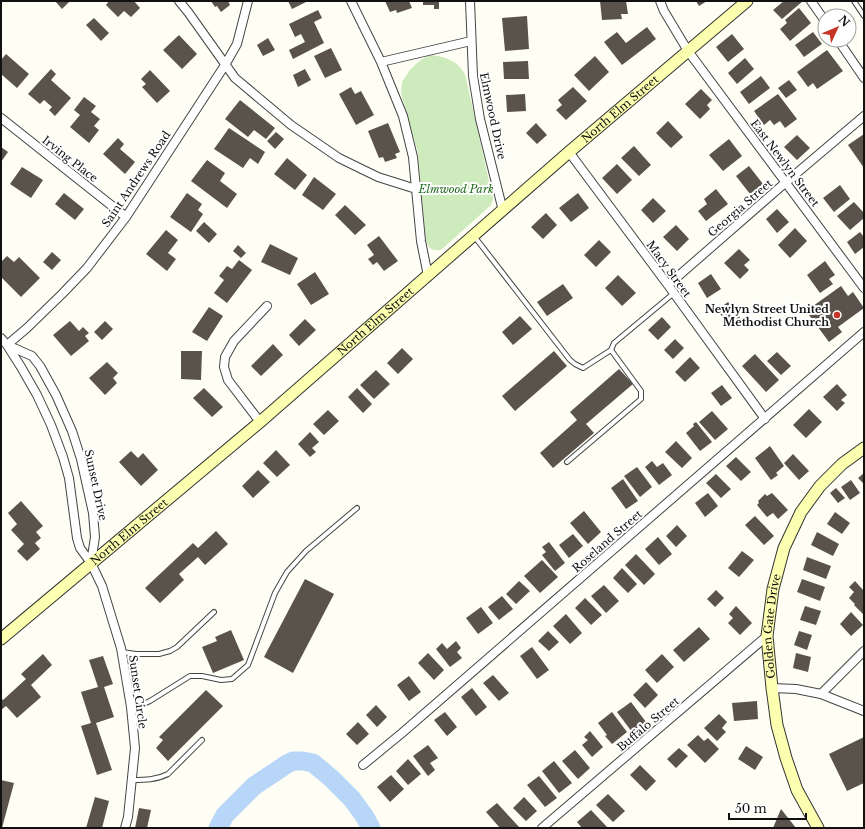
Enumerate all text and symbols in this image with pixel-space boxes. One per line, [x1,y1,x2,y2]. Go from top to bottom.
north arrow [817,8,857,48]
text: N [836,12,853,30]
street label: Elmwood Drive [477,71,509,161]
street label: North Elm Street [579,72,662,145]
street label: East Newlyn Street [748,117,823,210]
street label: Saint Andrews Road [99,128,174,230]
street label: Irving Place [39,133,101,185]
street label: Georgia Street [705,176,776,240]
park label: Elmwood Park [417,182,494,196]
street label: Macy Street [644,238,695,301]
street label: North Elm Street [334,284,417,358]
place label: Newlyn Street United Methodist Church [705,302,829,329]
marker: Newlyn Street United Methodist Church [832,310,842,320]
street label: Sunset Drive [82,448,110,522]
street label: North Elm Street [87,495,171,568]
street label: Roseland Street [569,506,645,575]
street label: Golden Gate Drive [760,572,784,679]
street label: Sunset Circle [126,654,150,730]
street label: Buffalo Street [614,693,683,754]
scale bar [729,795,806,821]
text: 50 m [735,801,767,816]

